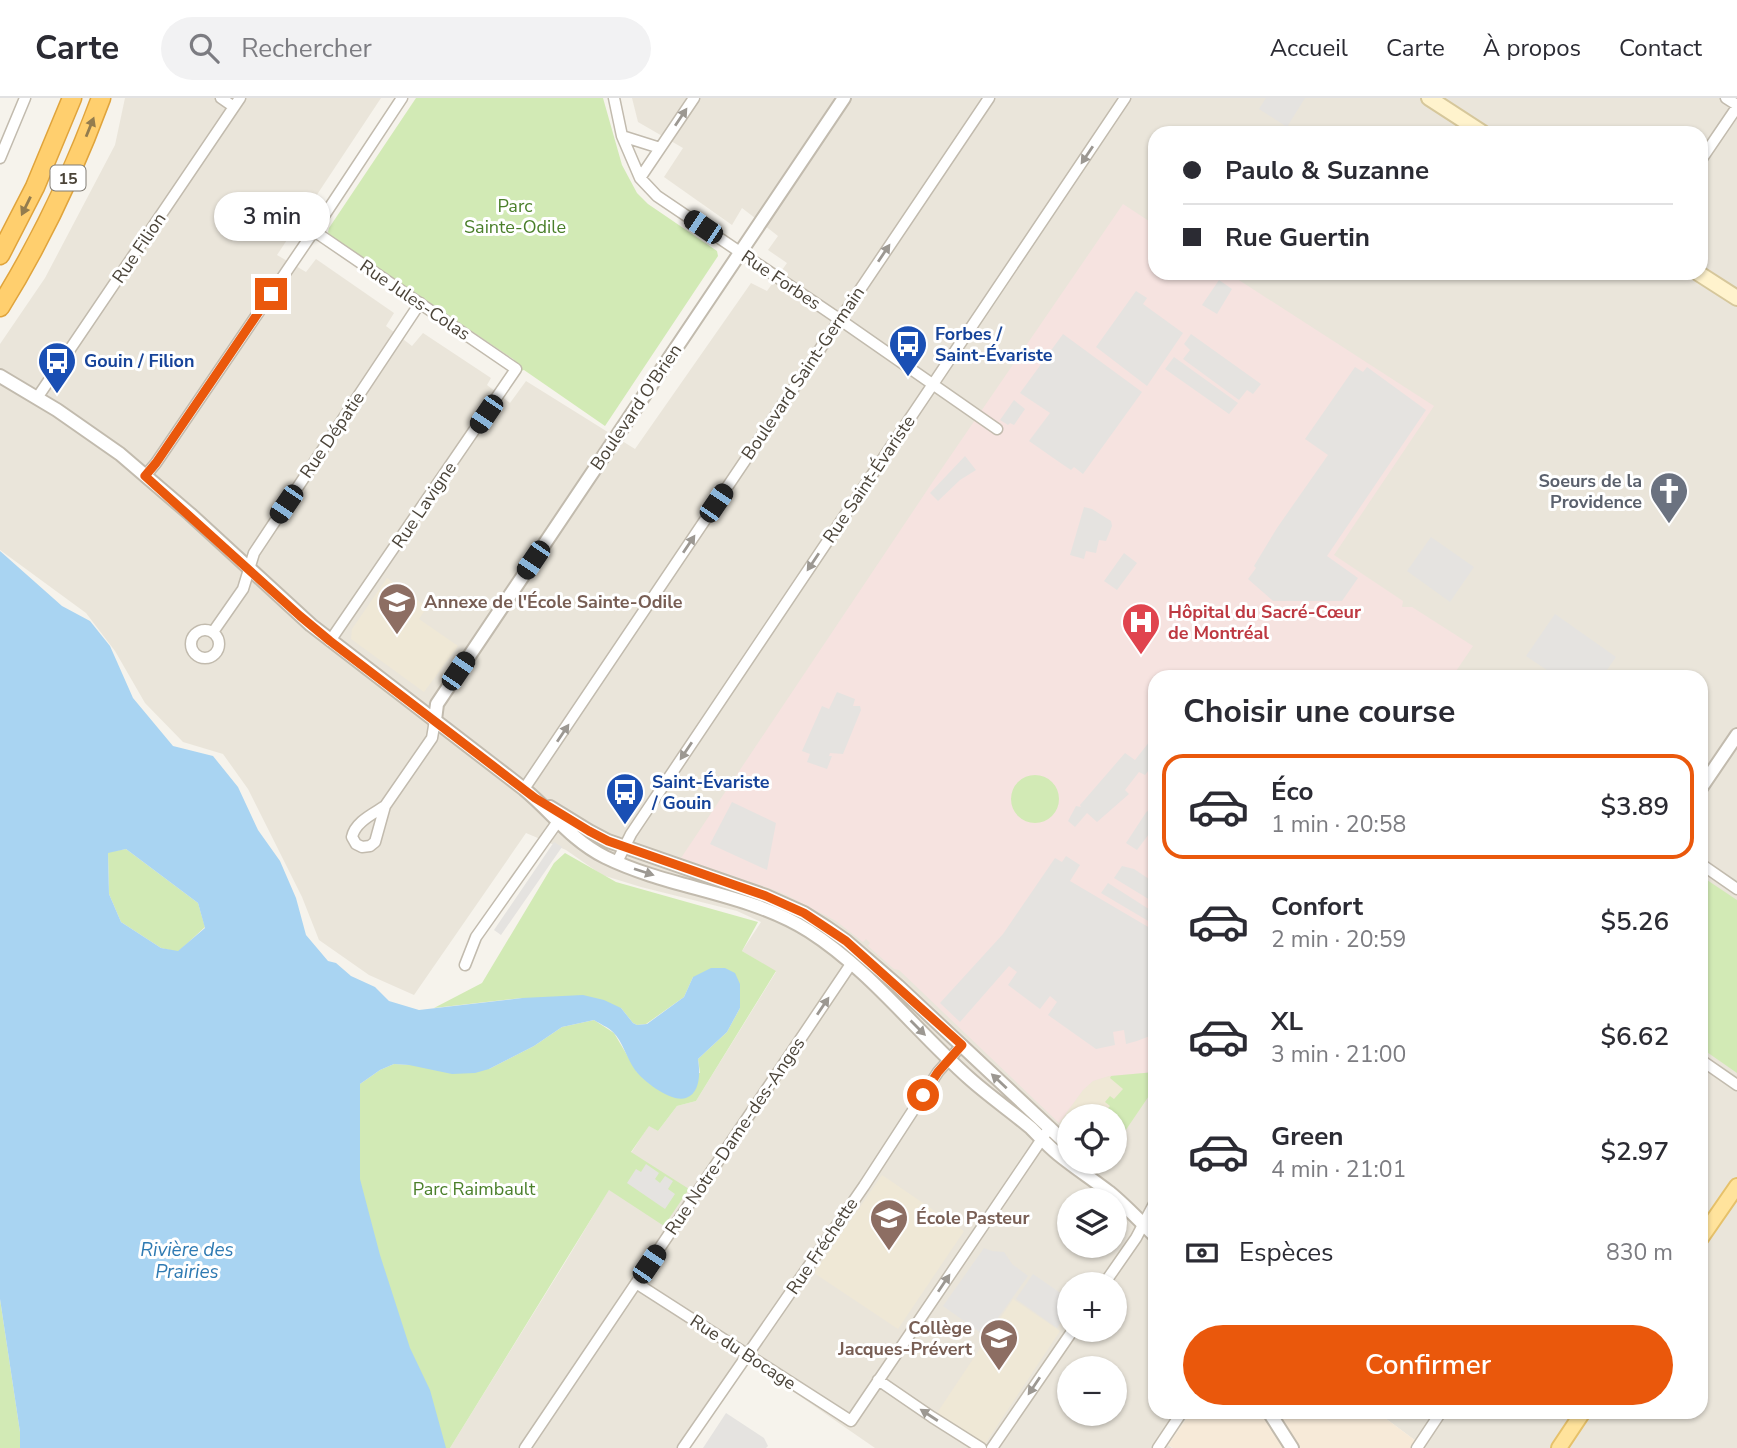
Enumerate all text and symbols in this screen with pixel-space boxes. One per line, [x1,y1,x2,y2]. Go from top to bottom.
search box [161,17,651,80]
text: Carte [35,26,119,71]
icon: search [185,29,223,67]
text: Rechercher [241,31,372,66]
text: Accueil [1270,32,1348,64]
text: Carte [1386,32,1445,64]
text: À propos [1483,32,1581,64]
text: Contact [1619,32,1702,64]
one-way arrow [674,108,687,127]
one-way arrow [84,117,96,137]
one-way arrow [1081,145,1094,164]
text: Paulo & Suzanne [1225,153,1429,188]
road number: 15 [50,166,86,190]
callout: 3 min [213,192,329,242]
park label: Parc Sainte-Odile [464,194,566,239]
one-way arrow [20,196,32,216]
text: 3 min [243,201,301,232]
car [680,207,727,247]
street label: Rue Filion [107,208,171,288]
text: Rue Guertin [1225,220,1370,255]
one-way arrow [877,244,891,262]
street label: Rue Forbes [737,245,825,315]
street label: Rue Jules-Colas [355,254,475,346]
route end [255,278,287,310]
street label: Boulevard Saint-Germain [736,282,870,464]
place label: Forbes / Saint-Évariste [935,322,1053,367]
bus stop icon: Forbes / Saint-Évariste [887,323,929,378]
street label: Boulevard O'Brien [585,339,687,475]
bus stop icon: Gouin / Filion [36,340,78,395]
place label: Gouin / Filion [84,349,194,373]
street label: Rue Dépatie [294,387,370,483]
car [466,391,507,437]
street label: Rue Saint-Évariste [817,411,921,547]
street label: Rue Lavigne [386,457,462,553]
place label: Soeurs de la Providence [1538,469,1642,514]
church icon: Soeurs de la Providence [1648,470,1690,525]
car [696,480,737,526]
car [266,481,307,527]
one-way arrow [682,534,695,553]
car [513,537,554,583]
one-way arrow [806,553,820,571]
school or university icon: Annexe de l'École Sainte-Odile [376,581,418,636]
place label: Annexe de l'École Sainte-Odile [424,590,683,614]
place label: Hôpital du Sacré-Cœur de Montréal [1168,600,1361,645]
hospital icon: Hôpital du Sacré-Cœur de Montréal [1120,601,1162,656]
car [438,648,479,694]
text: Choisir une course [1183,690,1455,733]
one-way arrow [556,724,570,742]
one-way arrow [680,741,693,761]
place label: Saint-Évariste / Gouin [651,770,770,815]
bus stop icon: Saint-Évariste / Gouin [604,771,646,826]
text: Éco [1271,774,1313,809]
icon: car [1187,775,1250,838]
text: $3.89 [1600,789,1669,824]
text: 1 min · 20:58 [1271,809,1406,840]
one-way arrow [634,867,655,878]
text: Confort [1271,889,1363,924]
icon: car [1187,890,1250,953]
text: $5.26 [1600,904,1669,939]
text: 2 min · 20:59 [1271,924,1406,955]
one-way arrow [816,996,829,1015]
text: XL [1271,1004,1303,1039]
icon: car [1187,1005,1250,1068]
one-way arrow [910,1019,926,1036]
text: $6.62 [1600,1019,1669,1054]
street label: Rue Notre-Dame-des-Anges [660,1032,810,1240]
text: 3 min · 21:00 [1271,1039,1406,1070]
one-way arrow [991,1072,1008,1089]
route start [907,1079,939,1111]
map controls [1057,1104,1127,1426]
button: locate [1057,1104,1127,1174]
text: Green [1271,1119,1344,1154]
icon: car [1187,1120,1250,1183]
text: $2.97 [1600,1134,1669,1169]
text: 4 min · 21:01 [1271,1154,1406,1185]
park label: Parc Raimbault [413,1177,536,1201]
button: layers [1057,1188,1127,1258]
street label: Rue Fréchette [781,1193,863,1299]
school or university icon: École Pasteur [868,1197,910,1252]
place label: École Pasteur [916,1206,1030,1230]
icon: cash [1183,1234,1221,1272]
text: Espèces [1239,1235,1334,1270]
water label: Rivière des Prairies [140,1237,234,1285]
text: 830 m [1606,1237,1673,1268]
car [629,1241,670,1287]
button: + [1057,1272,1127,1342]
one-way arrow [937,1274,951,1292]
street label: Rue du Bocage [685,1309,801,1395]
place label: Collège Jacques-Prévert [837,1316,972,1361]
school or university icon: Collège Jacques-Prévert [978,1317,1020,1372]
button: Confirmer [1183,1325,1673,1405]
button: − [1057,1356,1127,1426]
one-way arrow [1027,1377,1041,1395]
one-way arrow [920,1408,938,1422]

